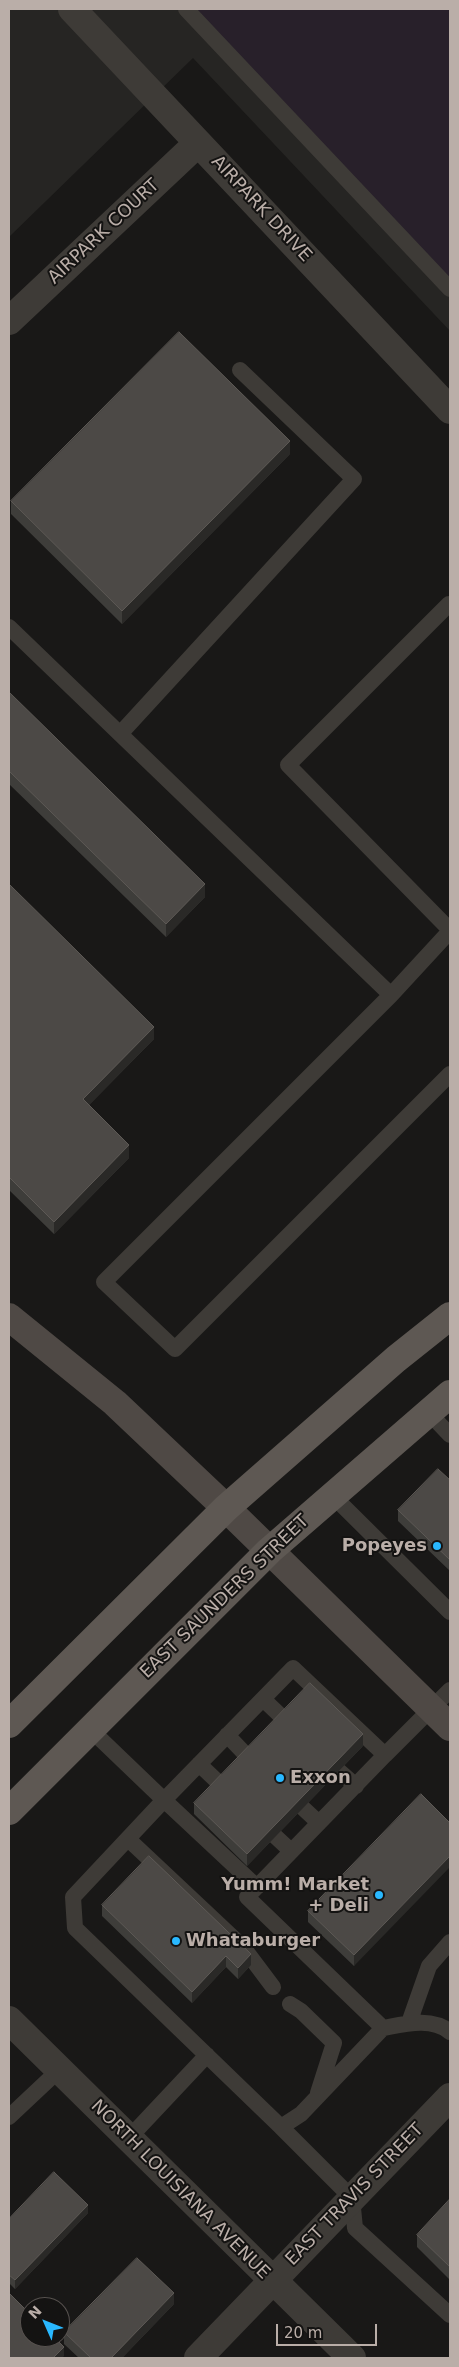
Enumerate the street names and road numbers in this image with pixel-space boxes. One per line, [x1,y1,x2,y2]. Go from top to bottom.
street label: AIRPARK DRIVE [206,151,316,267]
street label: AIRPARK COURT [44,175,164,289]
street label: EAST SAUNDERS STREET [136,1511,314,1683]
street label: NORTH LOUISIANA AVENUE [86,2096,274,2284]
street label: EAST TRAVIS STREET [282,2119,428,2271]

